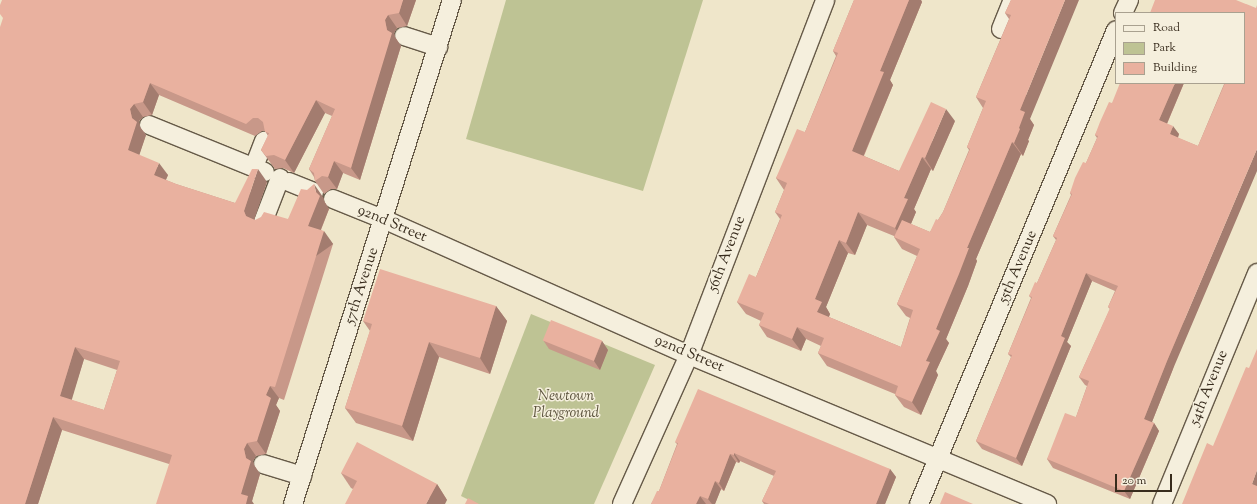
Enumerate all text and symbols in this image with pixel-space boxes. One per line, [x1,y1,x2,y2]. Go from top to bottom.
legend [1115,12,1245,84]
text: Road [1153,19,1180,37]
text: Park [1153,39,1176,57]
text: Building [1153,59,1197,77]
street label: 92nd Street [355,201,429,247]
street label: 56th Avenue [704,214,750,294]
street label: 55th Avenue [995,228,1041,306]
street label: 57th Avenue [341,245,383,327]
street label: 92nd Street [652,331,726,377]
street label: 54th Avenue [1186,348,1232,428]
park label: Newtown Playground [533,387,599,422]
scale bar [1117,466,1174,492]
text: 20 m [1122,472,1146,490]

